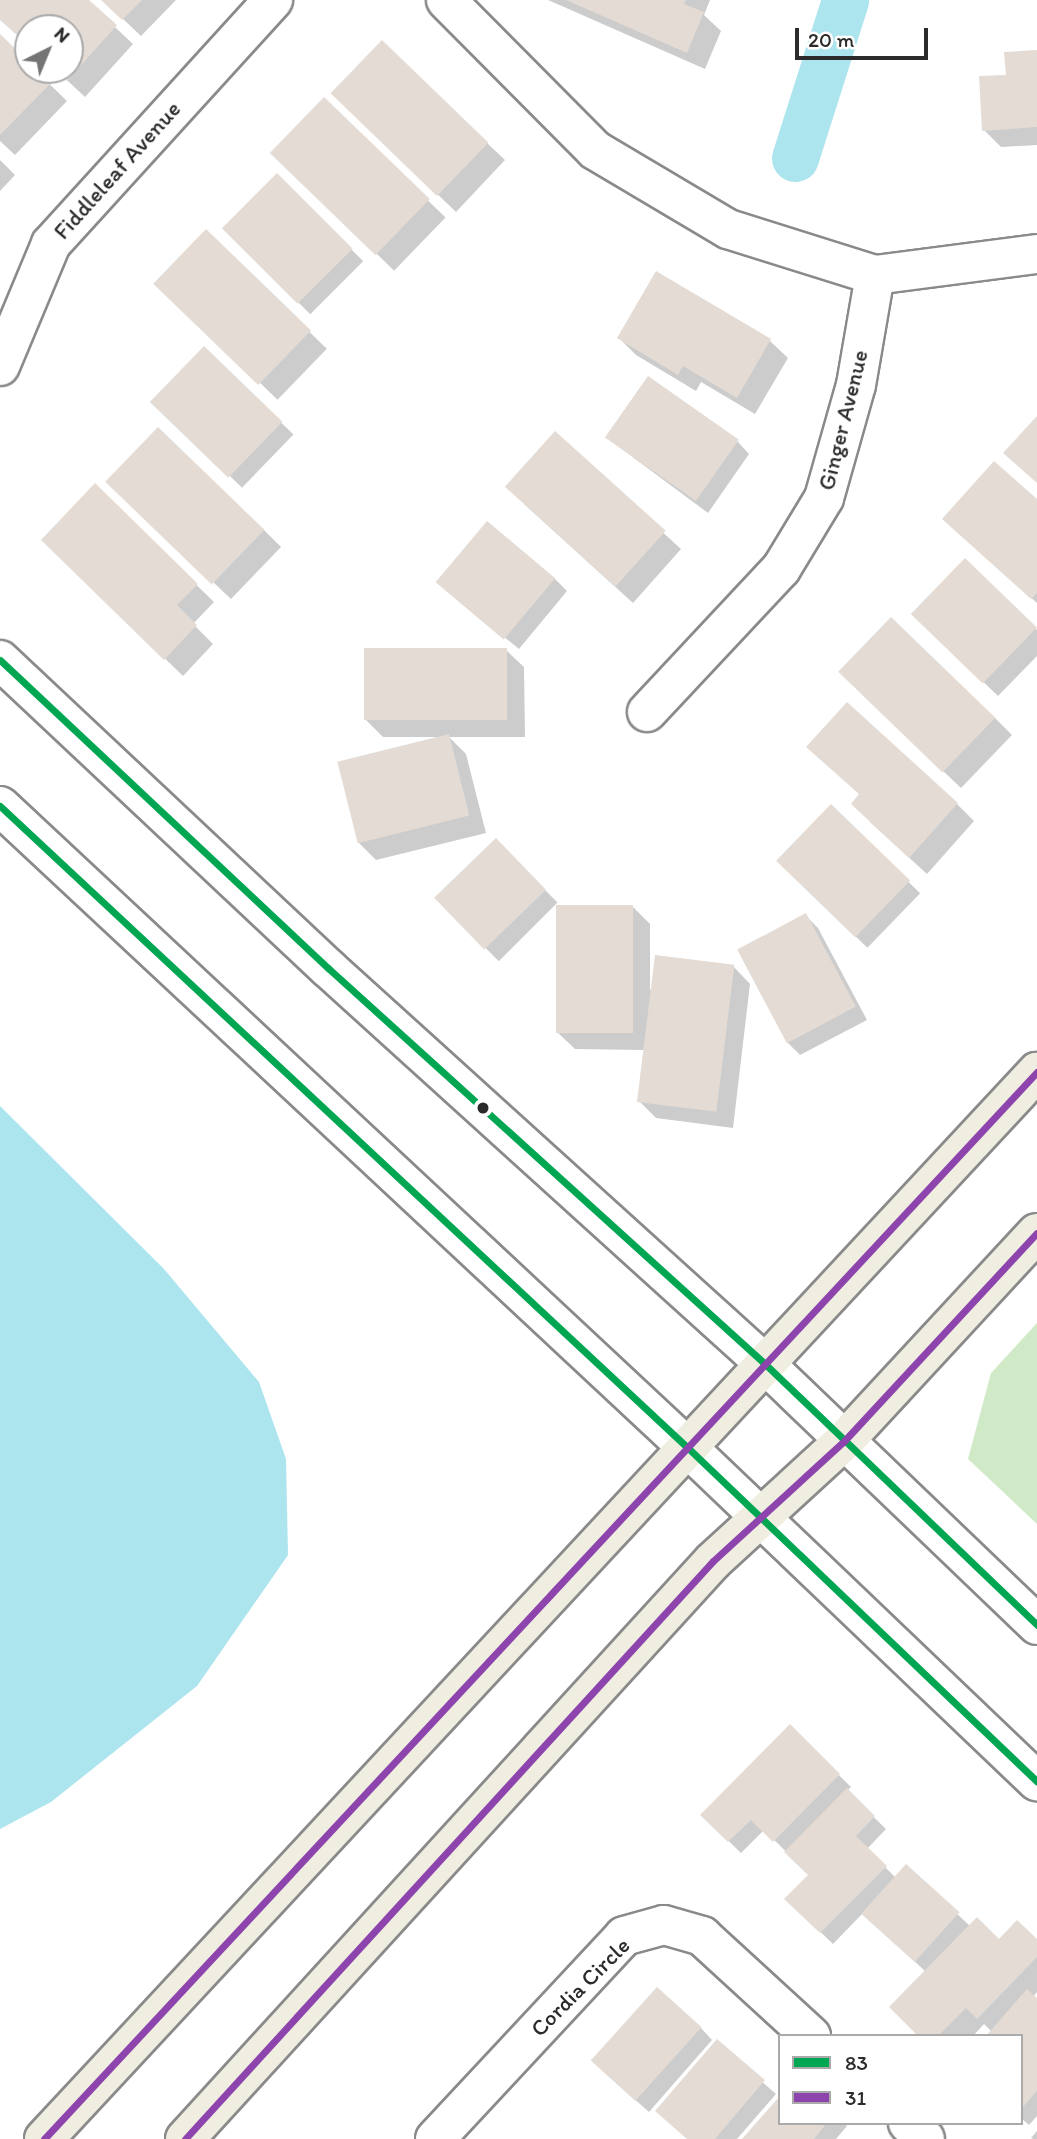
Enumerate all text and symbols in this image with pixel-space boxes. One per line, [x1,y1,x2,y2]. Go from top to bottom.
north arrow [14,14,84,84]
scale bar [799,14,932,58]
text: N [50,22,75,48]
text: 20 m [808,27,854,52]
street label: Fiddleleaf Avenue [48,96,186,244]
street label: Ginger Avenue [812,347,874,493]
unlabelled marker [476,1101,490,1115]
street label: Cordia Circle [525,1932,635,2042]
legend [778,2034,1023,2125]
text: 83 [845,2050,868,2075]
text: 31 [845,2085,866,2110]

